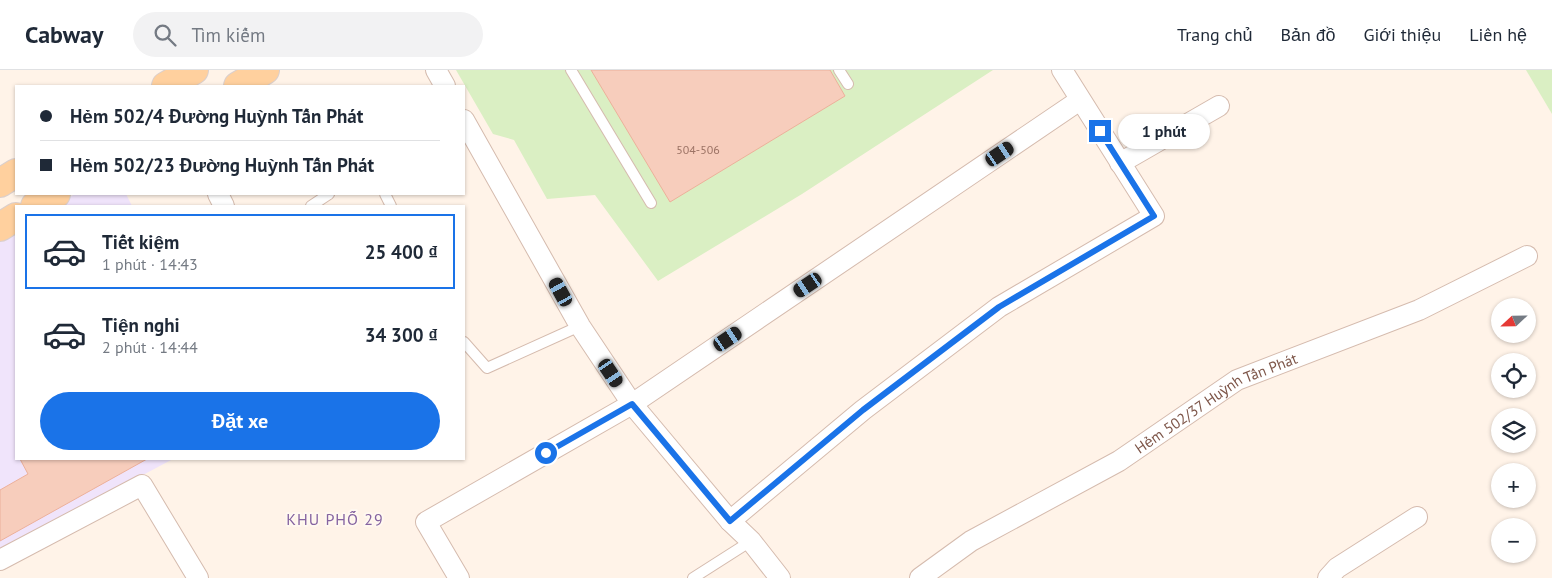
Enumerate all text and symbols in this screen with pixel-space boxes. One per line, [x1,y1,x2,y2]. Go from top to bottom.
search box [133,12,483,57]
text: Cabway [25,19,103,50]
icon: search [151,21,179,49]
text: Tìm kiếm [191,23,265,47]
text: Trang chủ [1177,23,1253,46]
text: Bản đồ [1281,23,1335,46]
text: Giới thiệu [1363,23,1441,46]
text: Liên hệ [1469,23,1527,46]
text: Hẻm 502/4 Đường Huỳnh Tấn Phát [70,104,363,128]
callout: 1 phút [1118,114,1210,148]
route end [1089,120,1111,142]
text: 1 phút [1142,121,1186,141]
car [983,139,1016,169]
house number: 504-506 [676,142,720,157]
text: Hẻm 502/23 Đường Huỳnh Tấn Phát [70,153,374,177]
icon: car [42,229,87,274]
text: Tiết kiệm [102,230,179,254]
text: 25 400 ₫ [365,240,438,264]
text: 1 phút · 14:43 [102,254,198,274]
car [791,270,824,300]
car [547,275,574,309]
north arrow [1491,298,1536,342]
map controls [1491,298,1536,563]
icon: car [42,312,87,357]
text: Tiện nghi [102,313,180,337]
text: 34 300 ₫ [365,323,438,347]
car [711,324,744,354]
text: 2 phút · 14:44 [102,337,198,357]
street label: Hẻm 502/37 Huỳnh Tấn Phát [1131,348,1300,457]
button: locate [1491,353,1536,398]
car [596,356,625,390]
button: Đặt xe [40,392,440,450]
button: layers [1491,408,1536,453]
route start [535,442,557,464]
button: + [1491,463,1536,508]
district label: KHU PHỐ 29 [286,509,384,529]
button: − [1491,518,1536,563]

